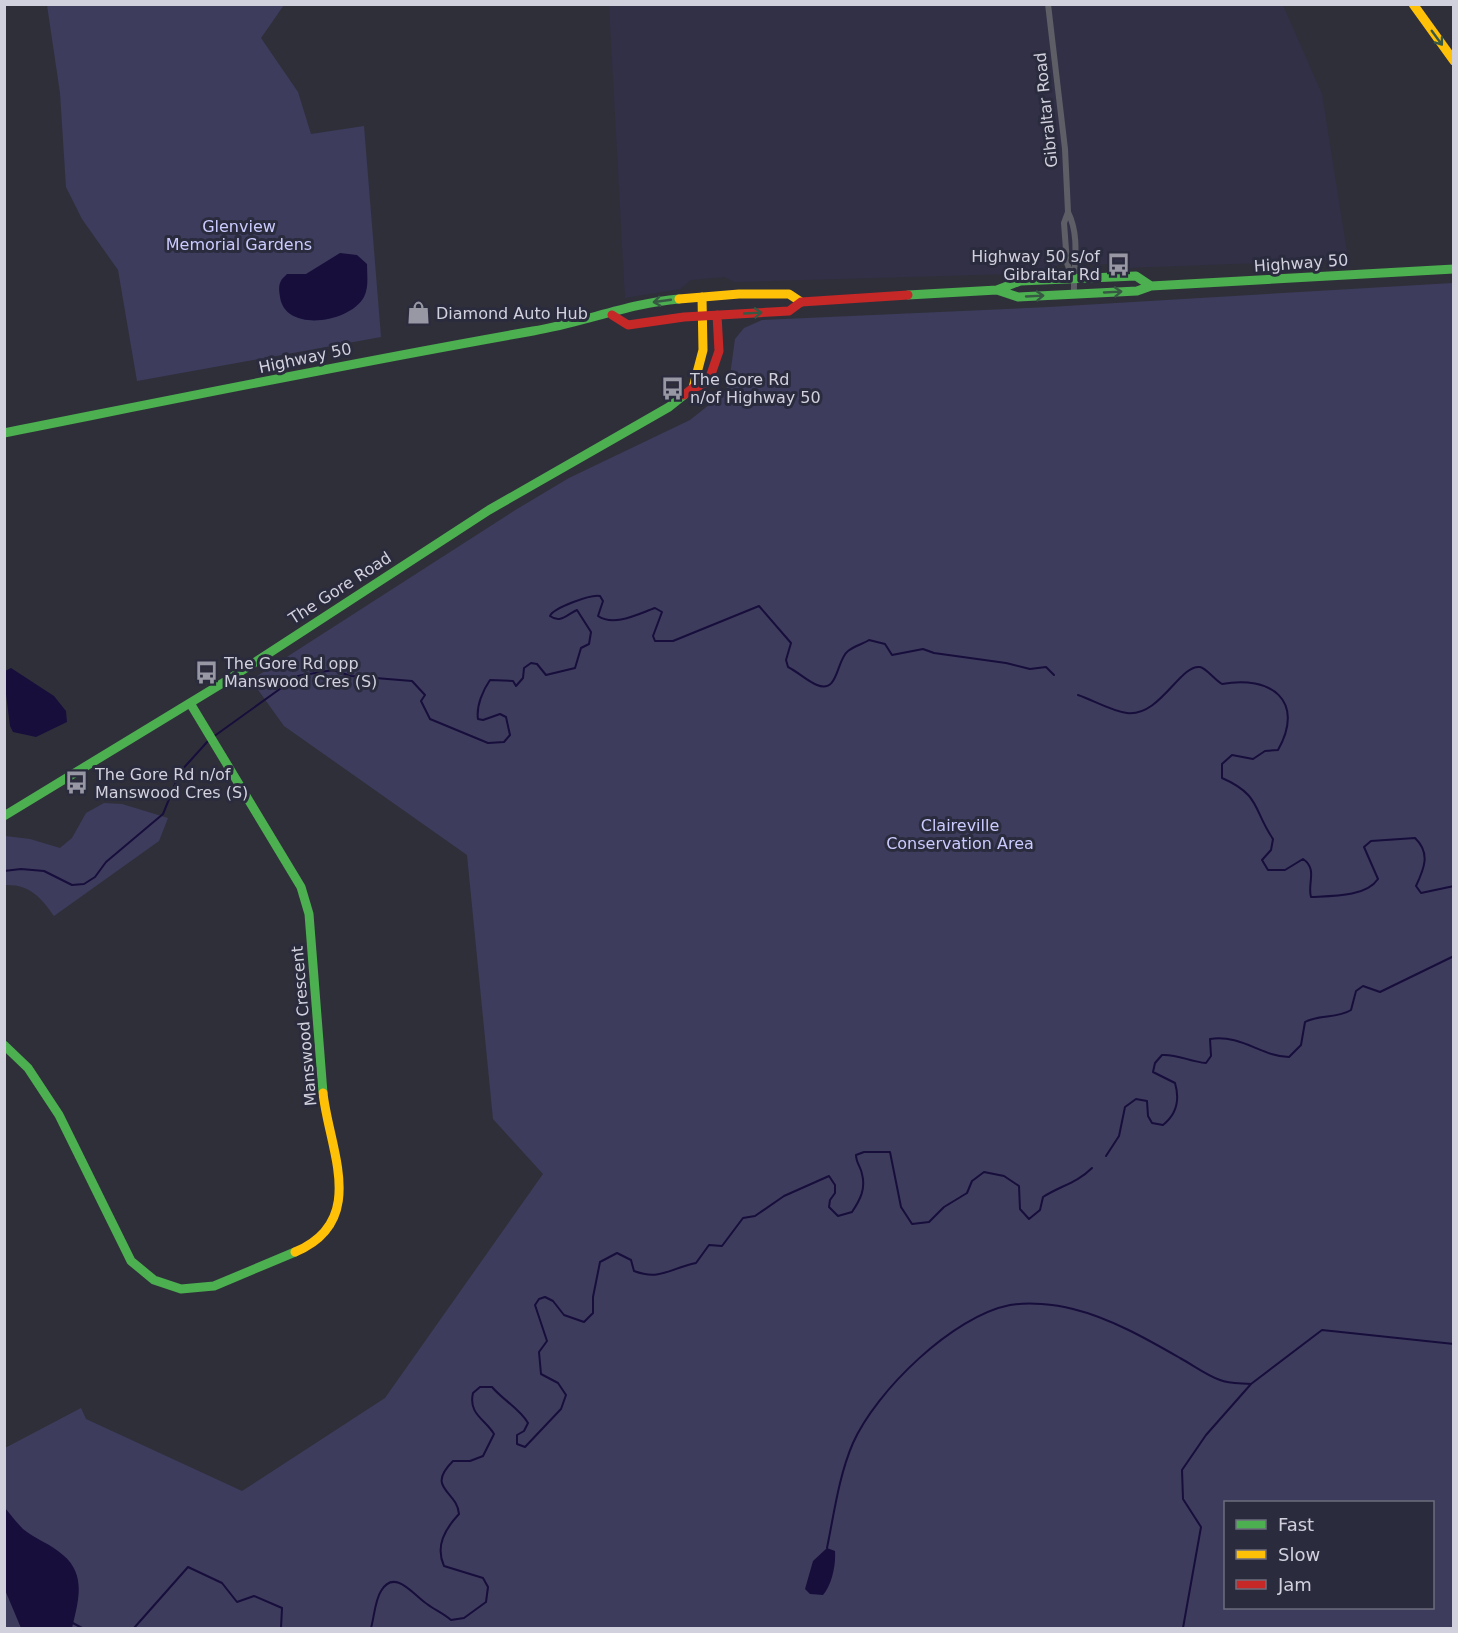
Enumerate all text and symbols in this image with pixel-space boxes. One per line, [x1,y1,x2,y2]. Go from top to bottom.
one-way arrow [1431,29,1443,45]
street label: Gibraltar Road [1031,51,1061,169]
park label: Glenview Memorial Gardens [166,217,312,254]
place label: Highway 50 s/of Gibraltar Rd [971,247,1100,284]
street label: Highway 50 [1253,250,1349,276]
bus stop icon: Highway 50 s/of Gibraltar Rd [1105,252,1131,278]
one-way arrow [1102,287,1122,298]
one-way arrow [1024,291,1044,302]
one-way arrow [653,295,673,306]
shop icon: Diamond Auto Hub [405,300,431,326]
place label: Diamond Auto Hub [436,304,588,323]
one-way arrow [743,307,763,318]
street label: Highway 50 [257,339,353,377]
place label: The Gore Rd n/of Highway 50 [689,370,821,407]
bus stop icon: The Gore Rd n/of Highway 50 [659,375,685,401]
street label: The Gore Road [284,548,395,629]
place label: The Gore Rd opp Manswood Cres (S) [223,654,377,691]
bus stop icon: The Gore Rd opp Manswood Cres (S) [193,659,219,685]
place label: The Gore Rd n/of Manswood Cres (S) [94,765,248,802]
bus stop icon: The Gore Rd n/of Manswood Cres (S) [64,770,90,796]
park label: Claireville Conservation Area [886,816,1034,853]
street label: Manswood Crescent [288,945,320,1107]
legend [1224,1501,1434,1609]
text: Fast [1278,1514,1314,1535]
text: Slow [1278,1544,1320,1565]
text: Jam [1277,1574,1312,1595]

